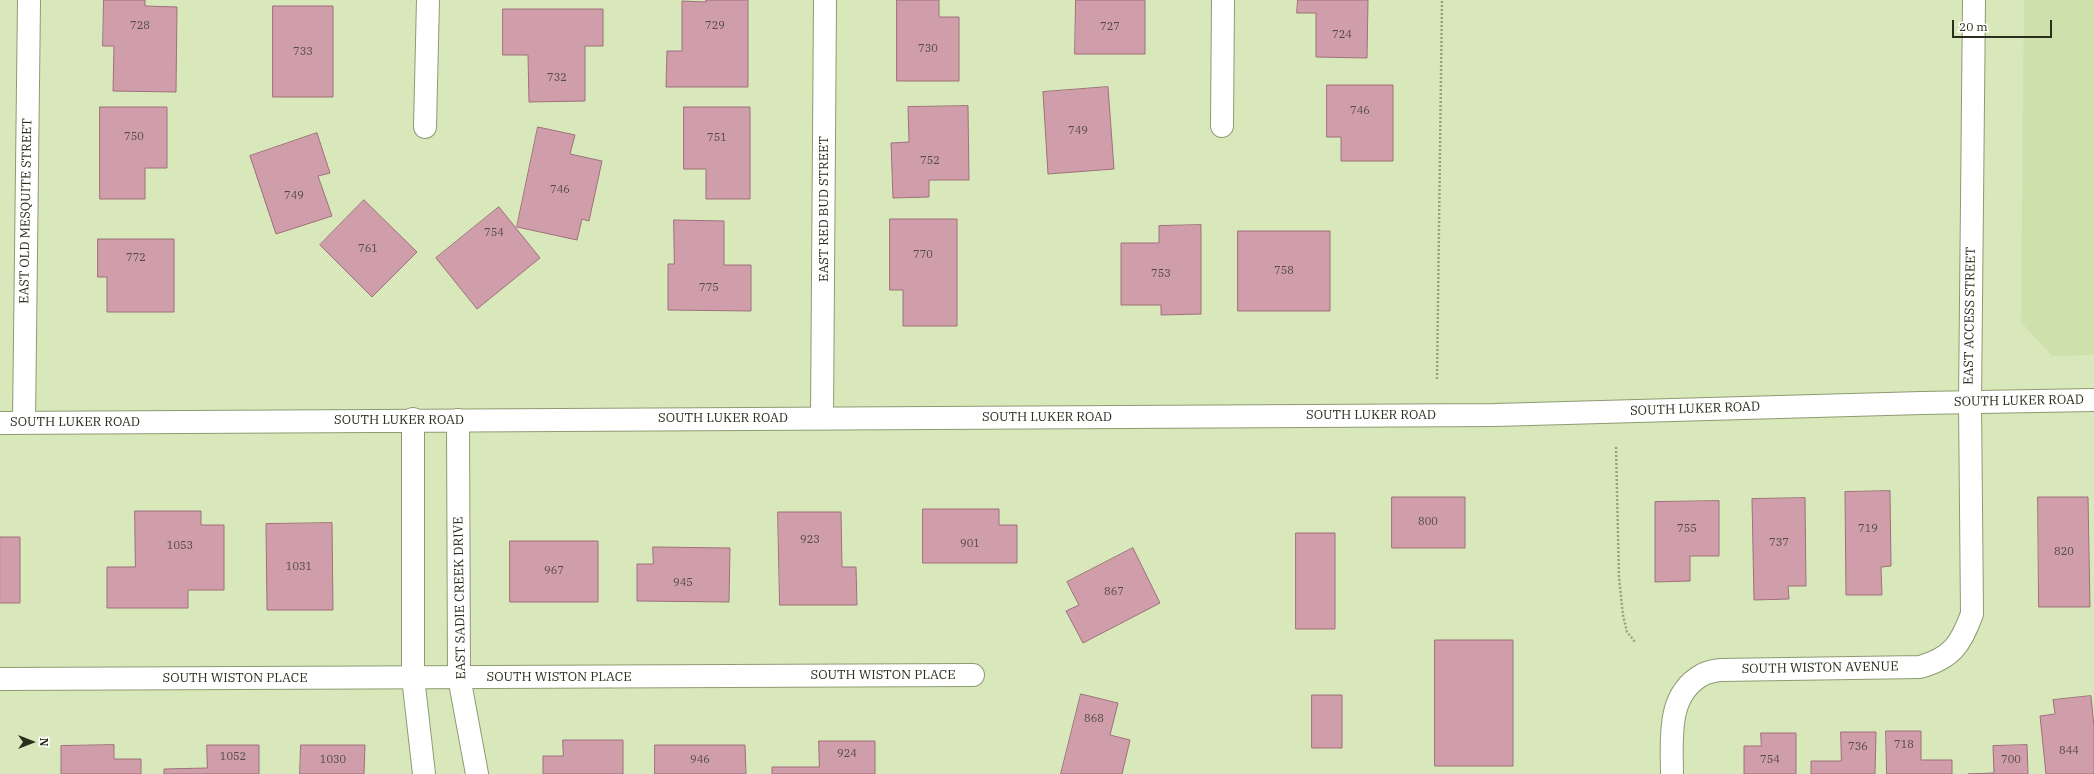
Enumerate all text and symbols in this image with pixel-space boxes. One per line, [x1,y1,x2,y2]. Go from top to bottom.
scale bar [1954,12,2054,38]
house number: 728 [130,19,150,33]
house number: 729 [705,19,725,33]
text: 20 m [1959,19,1988,34]
house number: 727 [1100,20,1120,34]
house number: 724 [1332,28,1352,42]
house number: 730 [918,42,938,56]
house number: 733 [293,45,313,59]
house number: 732 [547,71,567,85]
house number: 746 [1350,104,1370,118]
street label: EAST OLD MESQUITE STREET [17,118,35,304]
house number: 749 [1068,124,1088,138]
house number: 750 [124,130,144,144]
house number: 751 [707,131,727,145]
street label: EAST RED BUD STREET [816,136,832,282]
house number: 752 [920,154,940,168]
house number: 746 [550,183,570,197]
house number: 749 [284,189,304,203]
house number: 754 [484,226,504,240]
house number: 761 [358,242,378,256]
street label: EAST ACCESS STREET [1961,247,1979,385]
house number: 770 [913,248,933,262]
house number: 772 [126,251,146,265]
house number: 758 [1274,264,1294,278]
house number: 753 [1151,267,1171,281]
house number: 775 [699,281,719,295]
street label: SOUTH LUKER ROAD [1954,392,2084,410]
street label: SOUTH LUKER ROAD [1630,399,1760,419]
street label: SOUTH LUKER ROAD [1306,407,1436,423]
street label: SOUTH LUKER ROAD [982,409,1112,425]
street label: SOUTH LUKER ROAD [658,410,788,426]
street label: SOUTH LUKER ROAD [334,412,464,428]
street label: SOUTH LUKER ROAD [10,414,140,430]
house number: 800 [1418,515,1438,529]
street label: EAST SADIE CREEK DRIVE [451,516,469,680]
house number: 755 [1677,522,1697,536]
house number: 719 [1858,522,1878,536]
house number: 923 [800,533,820,547]
house number: 737 [1769,536,1789,550]
house number: 901 [960,537,980,551]
house number: 1053 [167,539,193,553]
house number: 820 [2054,545,2074,559]
house number: 1031 [286,560,312,574]
house number: 967 [544,564,564,578]
house number: 945 [673,576,693,590]
house number: 867 [1104,585,1124,599]
street label: SOUTH WISTON AVENUE [1741,659,1899,677]
street label: SOUTH WISTON PLACE [811,667,955,683]
street label: SOUTH WISTON PLACE [487,669,631,685]
street label: SOUTH WISTON PLACE [163,670,307,686]
house number: 868 [1084,712,1104,726]
north arrow [12,722,52,762]
text: N [37,738,51,746]
house number: 718 [1894,738,1914,752]
house number: 736 [1848,740,1868,754]
house number: 844 [2059,744,2079,758]
house number: 924 [837,747,857,761]
house number: 1052 [220,750,246,764]
house number: 1030 [320,753,346,767]
house number: 946 [690,753,710,767]
house number: 754 [1760,753,1780,767]
house number: 700 [2001,753,2021,767]

